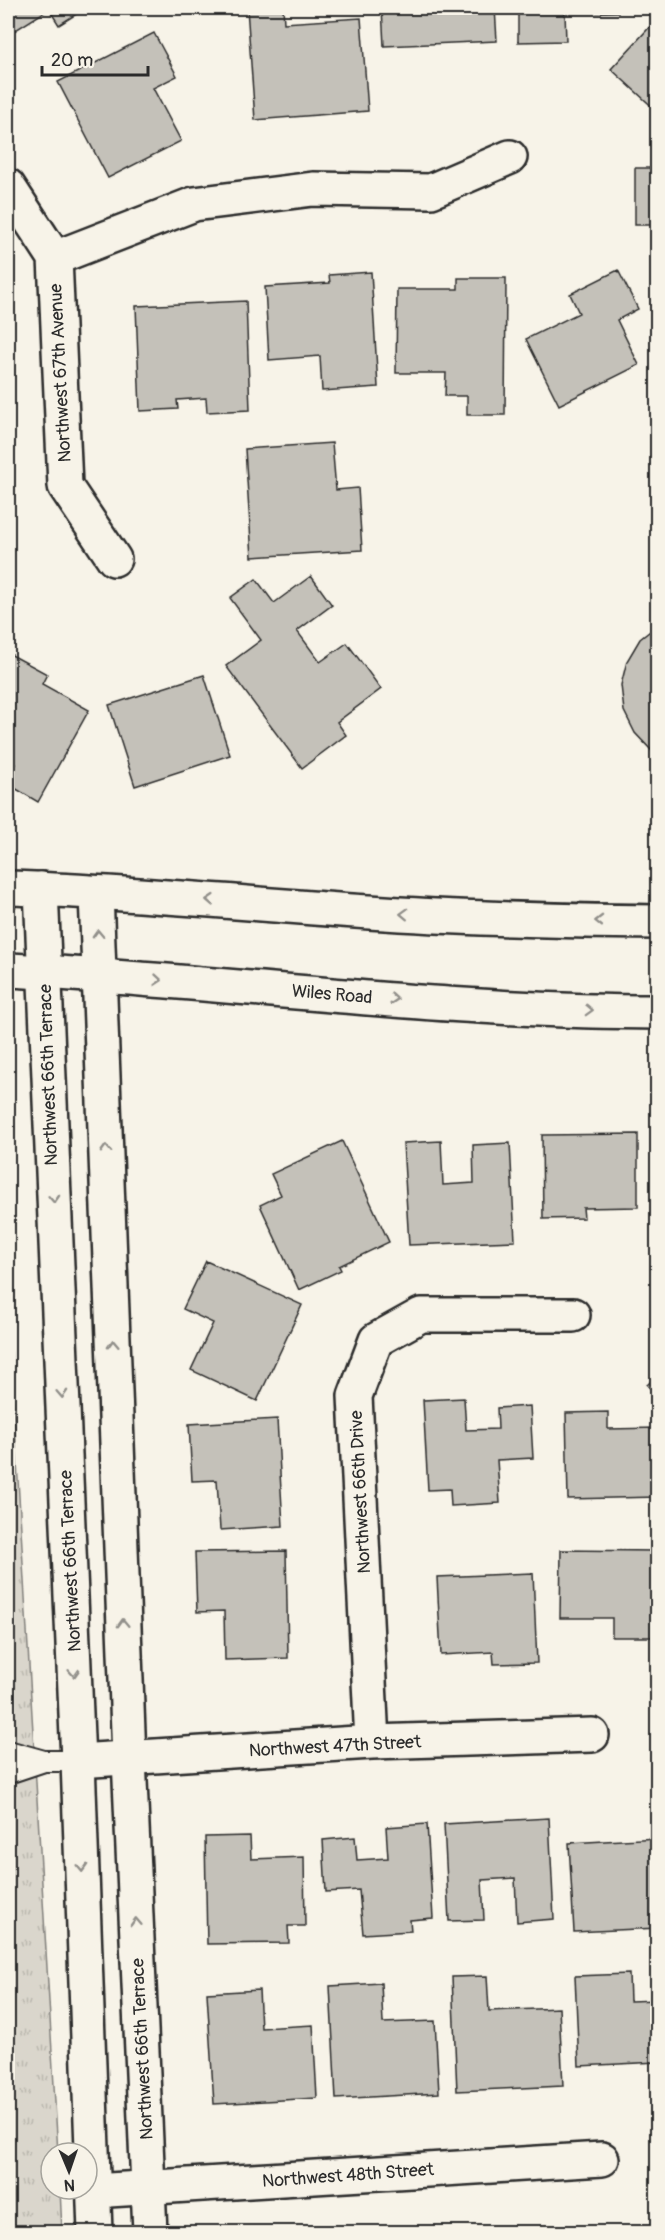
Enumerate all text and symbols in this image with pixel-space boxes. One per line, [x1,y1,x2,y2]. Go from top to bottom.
scale bar [42,39,148,77]
text: 20 m [51,49,93,72]
street label: Northwest 67th Avenue [44,283,77,463]
one-way arrow [205,894,214,907]
one-way arrow [400,907,409,920]
one-way arrow [595,915,604,927]
one-way arrow [91,930,104,939]
one-way arrow [153,973,162,986]
street label: Wiles Road [291,980,373,1009]
street label: Northwest 66th Terrace [34,984,63,1166]
one-way arrow [389,992,399,1005]
one-way arrow [584,1003,593,1016]
one-way arrow [99,1144,112,1153]
one-way arrow [47,1195,60,1204]
one-way arrow [107,1339,119,1348]
one-way arrow [56,1389,69,1398]
street label: Northwest 66th Drive [345,1410,376,1574]
street label: Northwest 66th Terrace [54,1469,87,1652]
one-way arrow [117,1618,130,1627]
one-way arrow [68,1668,81,1677]
street label: Northwest 47th Street [248,1730,423,1762]
one-way arrow [76,1863,88,1872]
one-way arrow [129,1918,142,1927]
street label: Northwest 66th Terrace [126,1957,159,2140]
north arrow [39,2141,99,2201]
street label: Northwest 48th Street [261,2158,435,2193]
text: N [64,2175,75,2195]

